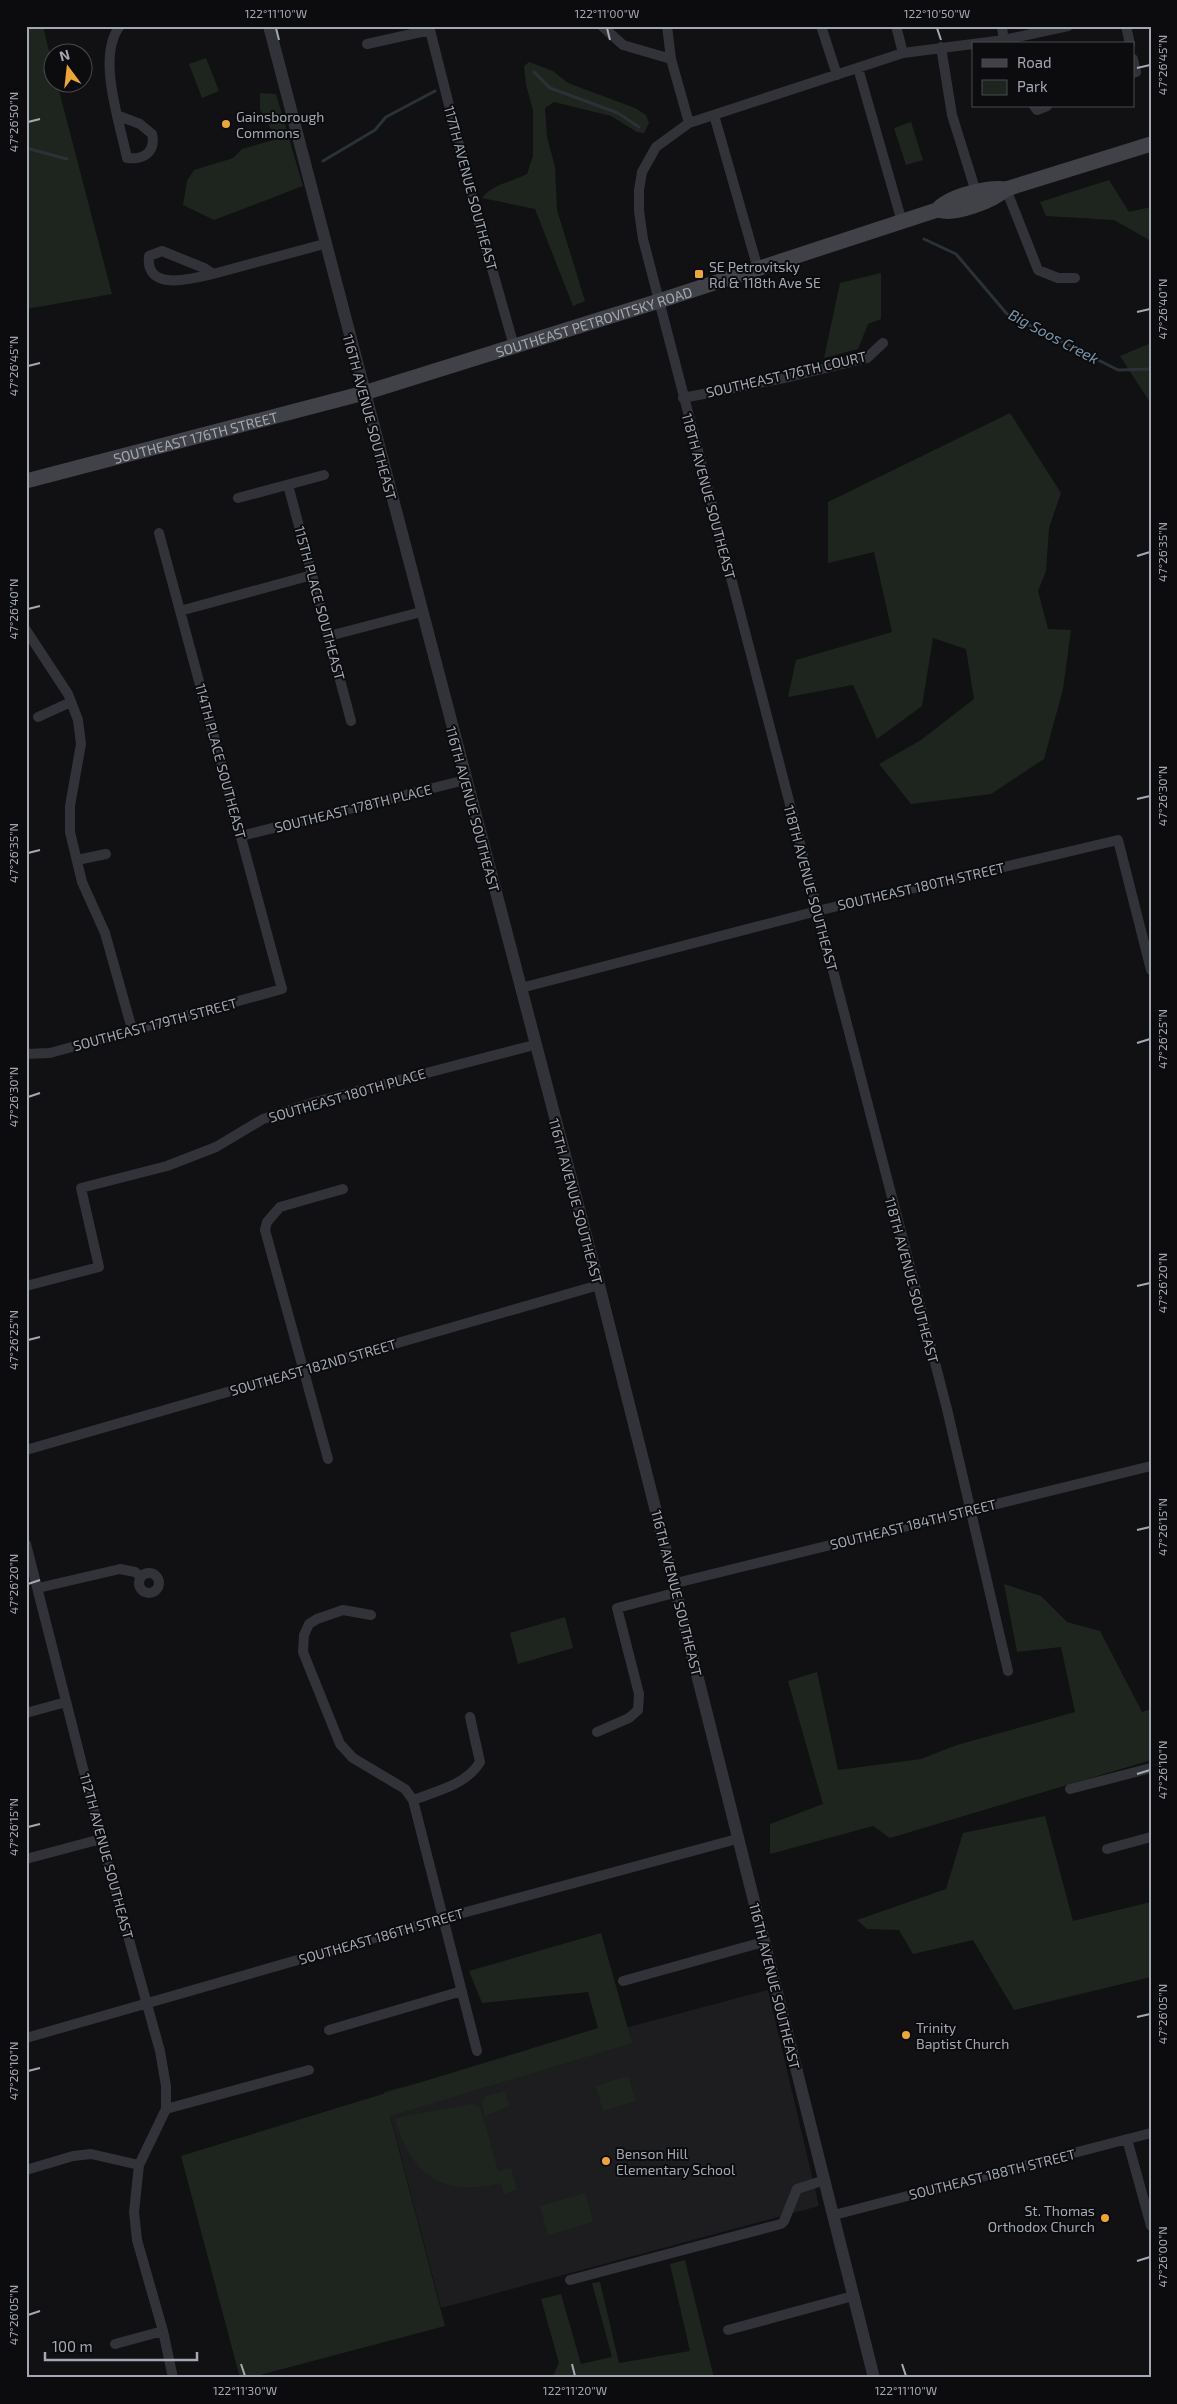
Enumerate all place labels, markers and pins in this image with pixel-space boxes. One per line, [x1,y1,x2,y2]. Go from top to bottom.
place label: Gainsborough Commons [236,108,324,141]
marker: Gainsborough Commons [220,118,232,130]
place label: SE Petrovitsky Rd & 118th Ave SE [709,258,821,291]
marker: SE Petrovitsky Rd & 118th Ave SE [693,268,705,280]
place label: Trinity Baptist Church [916,2019,1009,2052]
marker: Trinity Baptist Church [900,2029,912,2041]
place label: Benson Hill Elementary School [616,2145,736,2178]
marker: Benson Hill Elementary School [600,2155,612,2167]
place label: St. Thomas Orthodox Church [988,2202,1095,2235]
marker: St. Thomas Orthodox Church [1099,2212,1111,2224]

